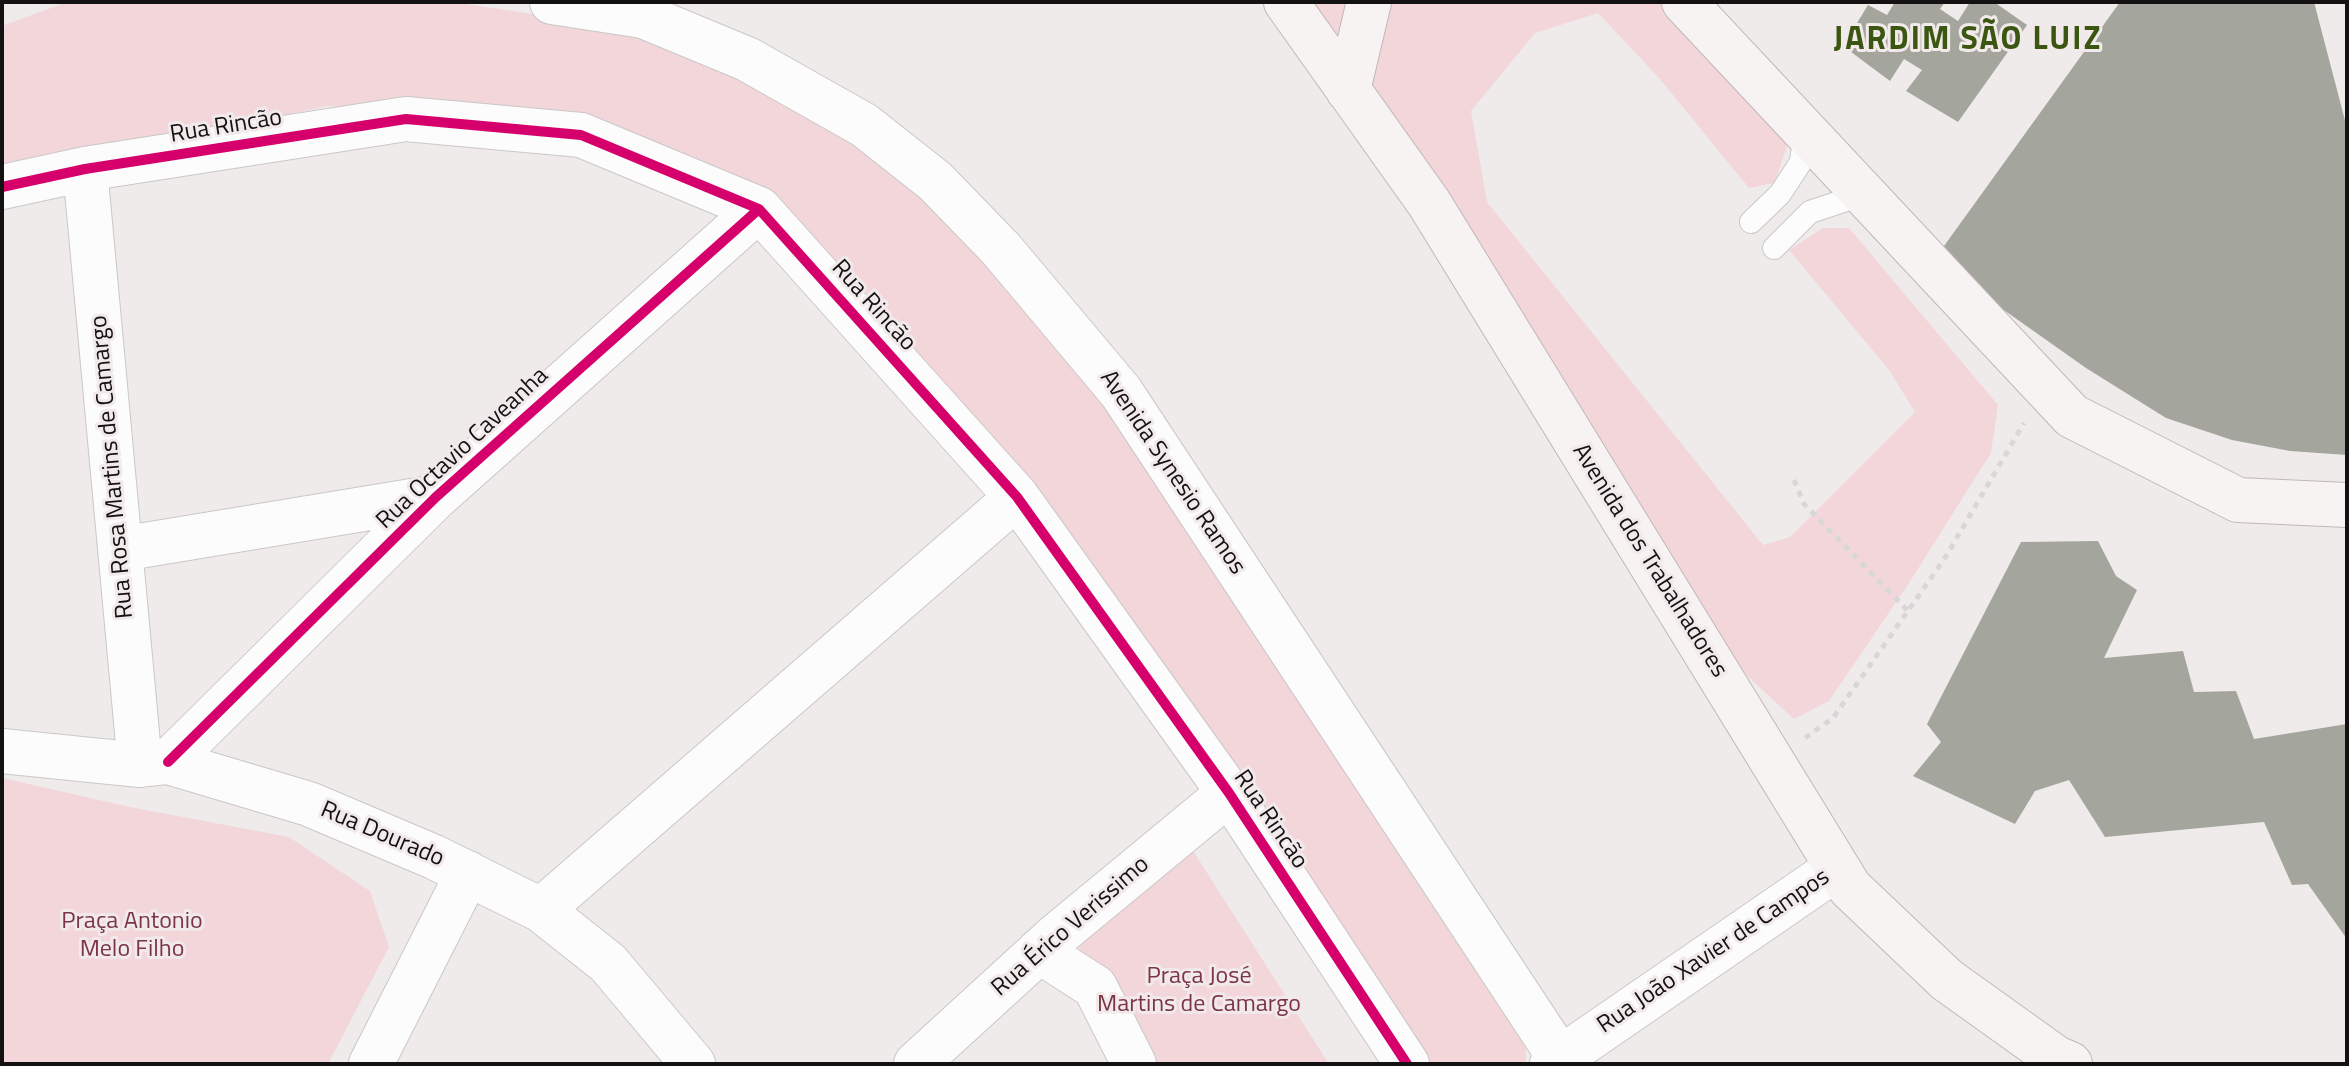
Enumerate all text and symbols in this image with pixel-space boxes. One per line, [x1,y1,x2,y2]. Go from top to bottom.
district label: JARDIM SÃO LUIZ [1834,22,2102,60]
street label: Rua Rincão [168,104,284,150]
street label: Rua Rincão [825,254,921,358]
street label: Rua Rosa Martins de Camargo [85,314,141,620]
street label: Rua Octavio Caveanha [371,362,555,536]
street label: Avenida Synesio Ramos [1093,366,1251,580]
street label: Avenida dos Trabalhadores [1565,439,1733,683]
street label: Rua Rincão [1227,765,1313,875]
street label: Rua Dourado [316,796,448,874]
street label: Rua Érico Verissimo [986,851,1156,1003]
street label: Rua João Xavier de Campos [1592,864,1836,1040]
park label: Praça Antonio Melo Filho [61,908,203,964]
park label: Praça José Martins de Camargo [1097,963,1301,1019]

